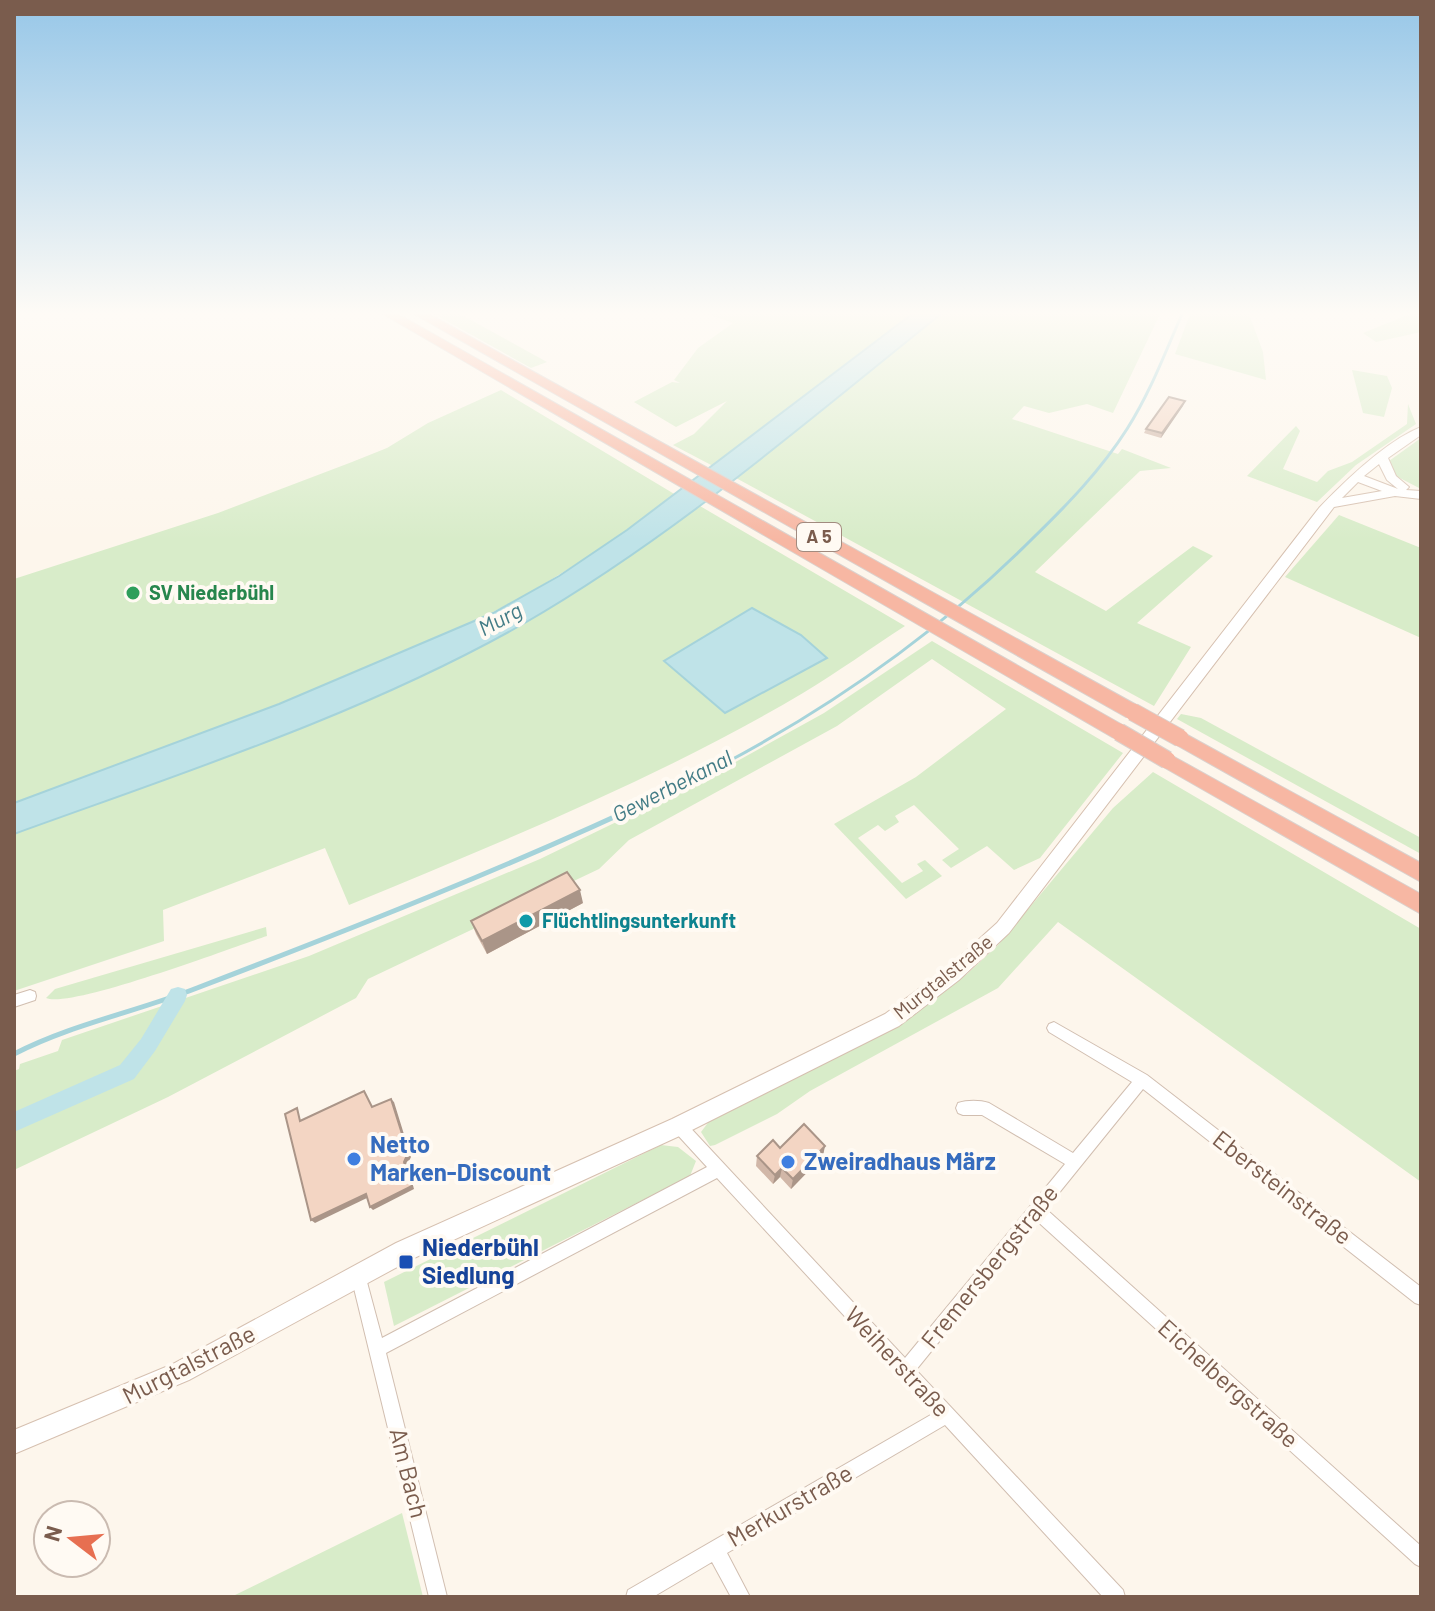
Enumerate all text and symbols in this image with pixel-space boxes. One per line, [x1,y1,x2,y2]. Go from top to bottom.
road number: A 5 [797,523,841,551]
place label: SV Niederbühl [149,580,274,604]
marker: SV Niederbühl [124,584,142,602]
water label: Murg [473,596,526,640]
water label: Gewerbekanal [607,744,736,826]
place label: Flüchtlingsunterkunft [542,908,736,932]
marker: Flüchtlingsunterkunft [517,912,535,930]
street label: Murgtalstraße [888,929,997,1024]
street label: Ebersteinstraße [1208,1124,1358,1250]
place label: Netto Marken-Discount [370,1129,551,1186]
place label: Zweiradhaus März [804,1146,996,1175]
marker: Netto Marken-Discount [345,1150,363,1168]
marker: Zweiradhaus März [779,1153,797,1171]
street label: Fremersbergstraße [914,1179,1064,1354]
place label: Niederbühl Siedlung [422,1232,539,1289]
marker: Niederbühl Siedlung [397,1253,415,1271]
street label: Weiherstraße [840,1300,957,1422]
street label: Eichelbergstraße [1153,1312,1305,1453]
street label: Murgtalstraße [117,1318,260,1410]
street label: Am Bach [384,1425,435,1521]
street label: Merkurstraße [722,1457,857,1552]
north arrow [32,1499,112,1579]
text: N [37,1523,66,1544]

